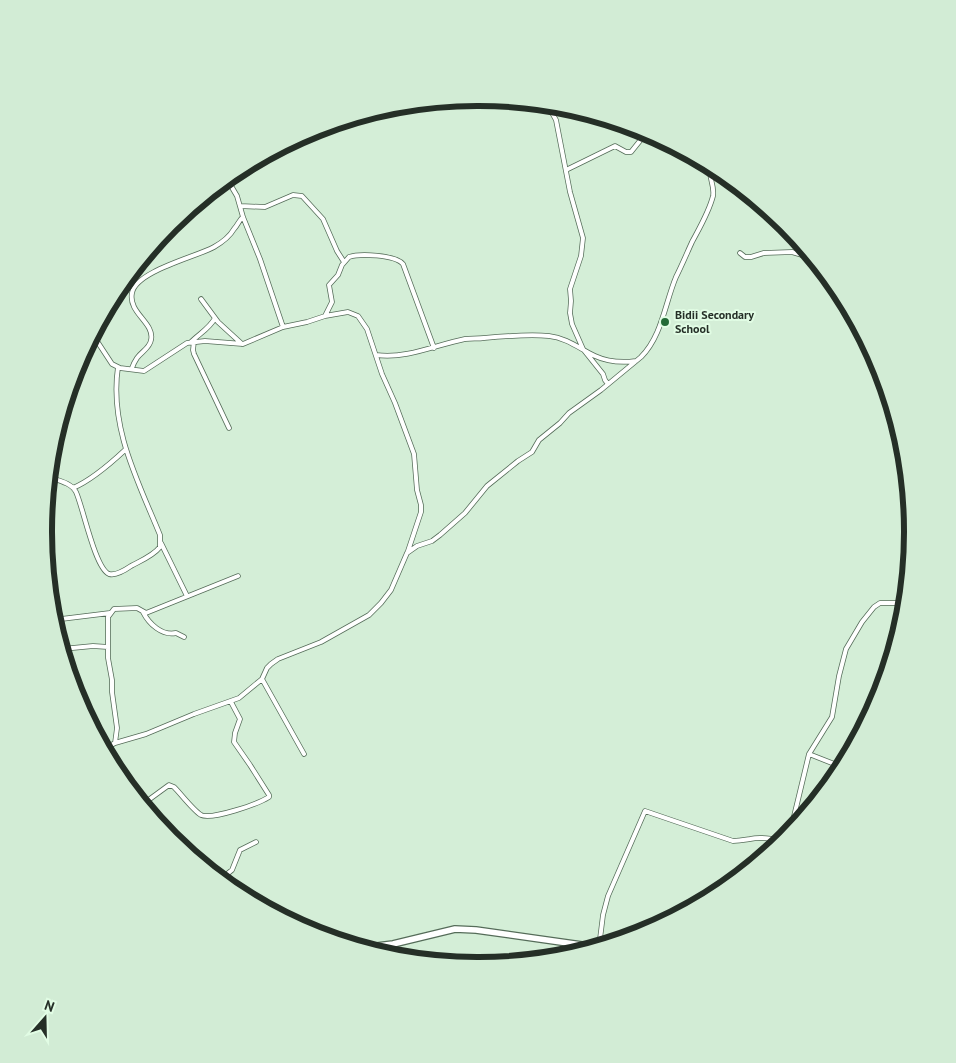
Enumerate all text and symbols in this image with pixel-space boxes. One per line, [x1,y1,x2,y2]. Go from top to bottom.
place label: Bidii Secondary School [675,307,754,336]
marker: Bidii Secondary School [659,316,671,328]
north arrow [20,993,70,1043]
text: N [42,996,57,1016]

